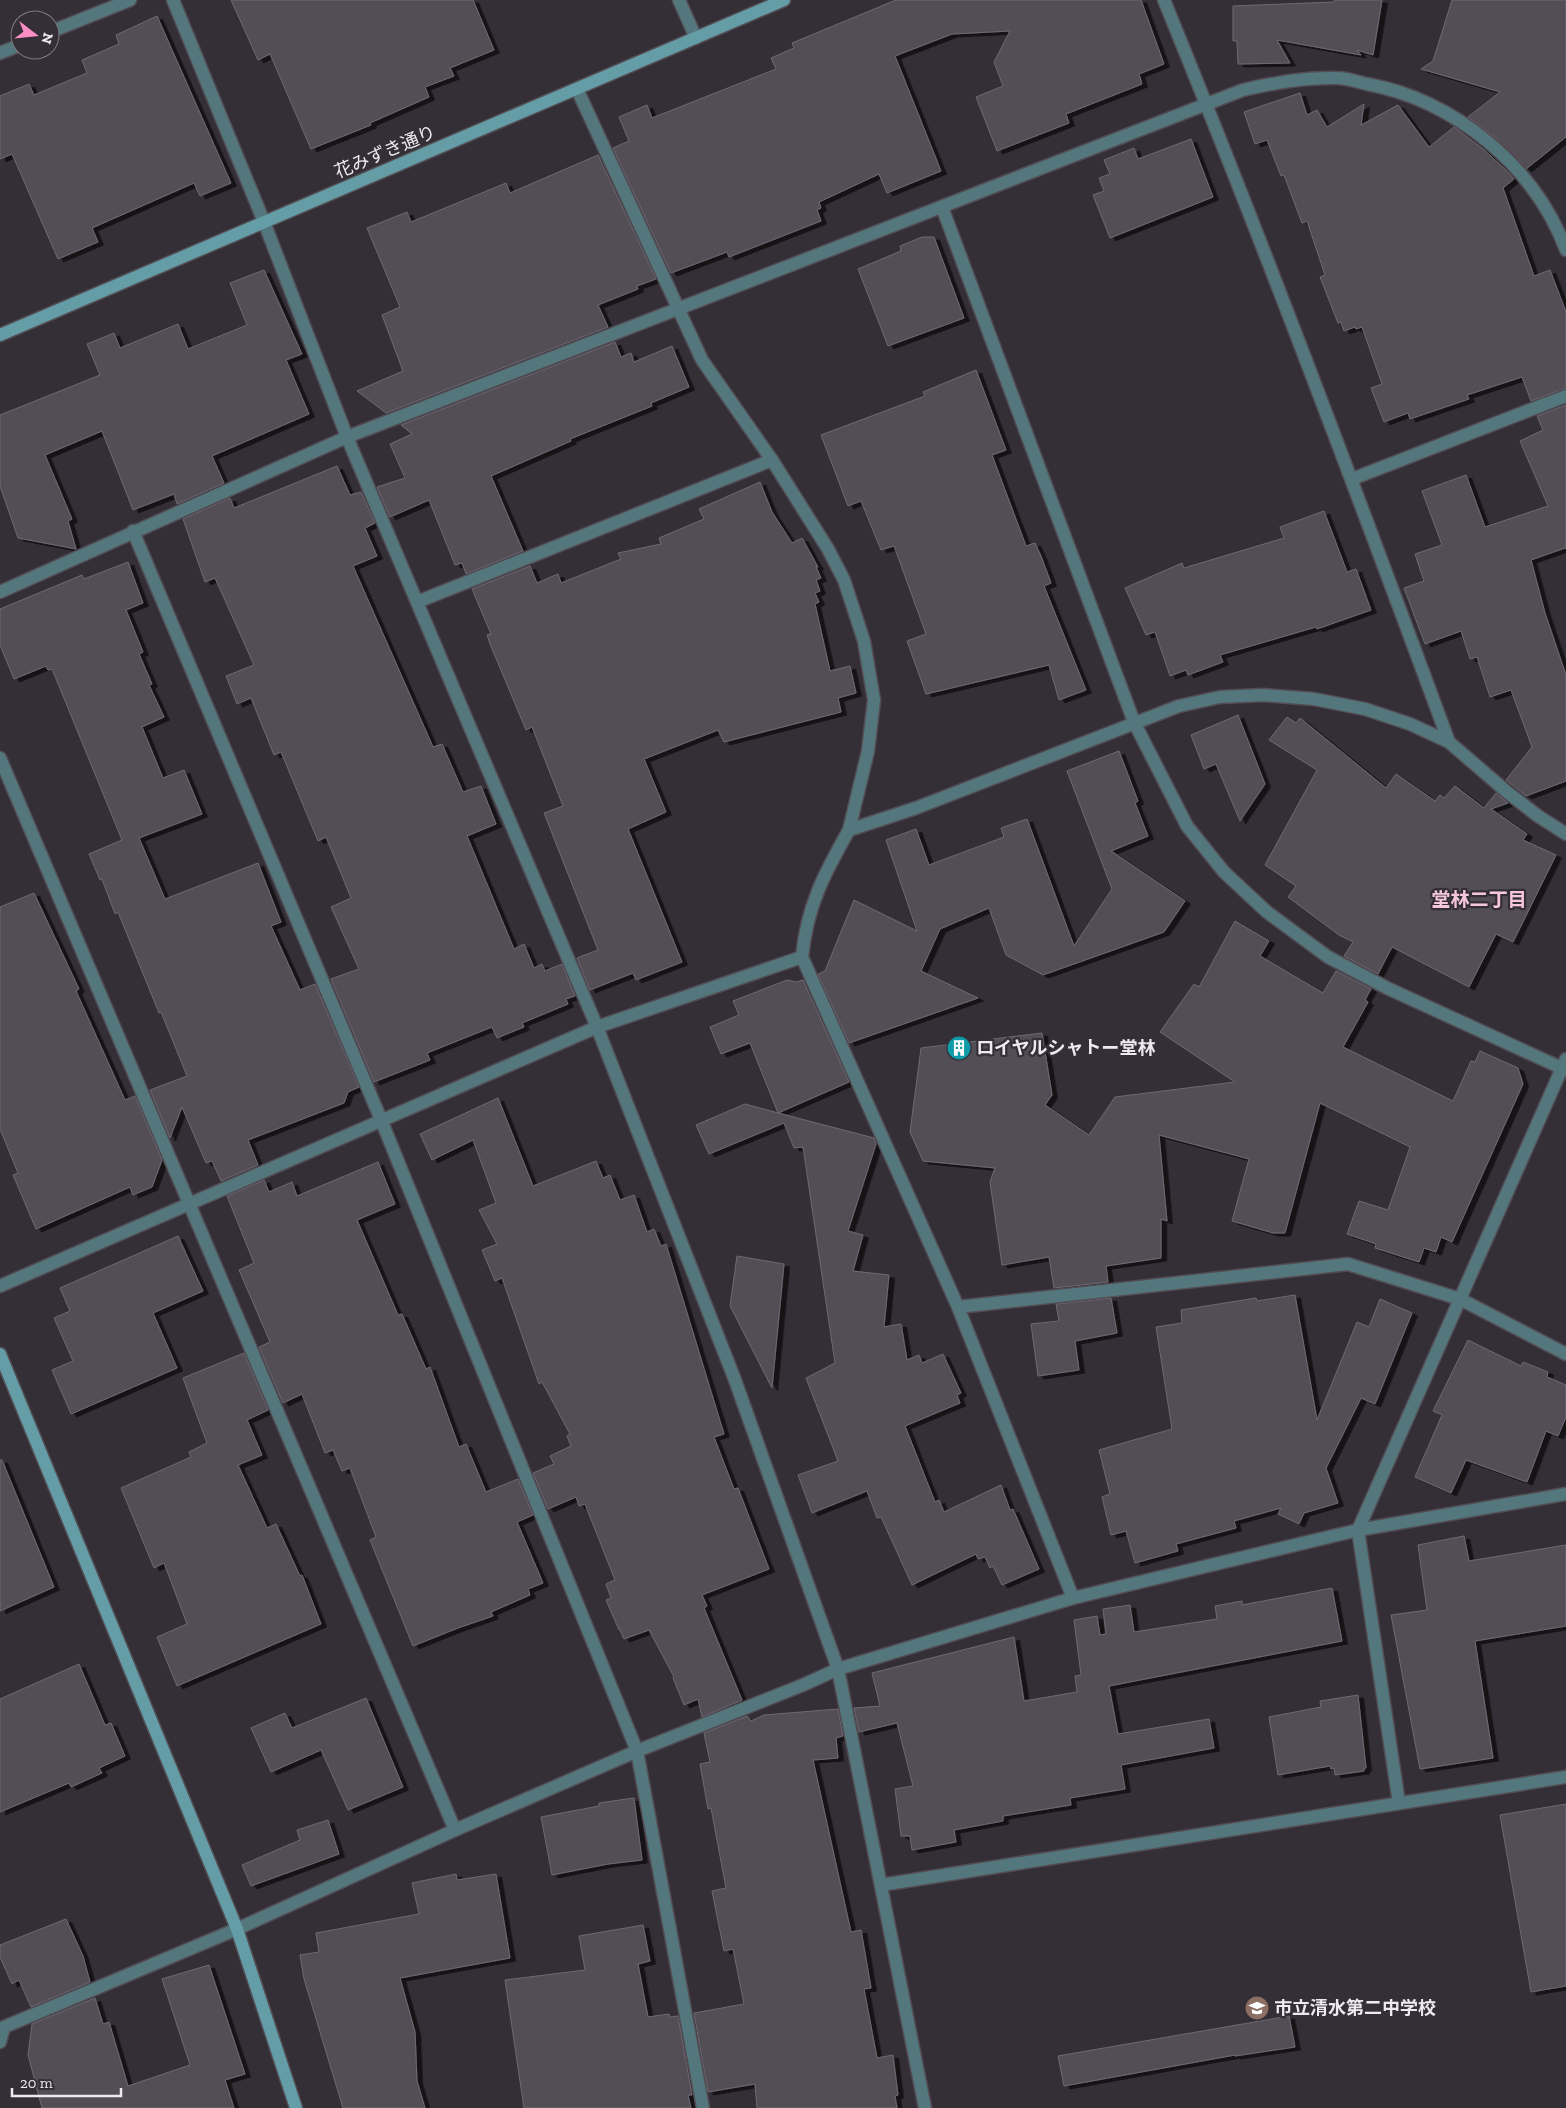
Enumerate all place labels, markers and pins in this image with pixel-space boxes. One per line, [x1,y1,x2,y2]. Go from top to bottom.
building icon: ロイヤルシャトー堂林 [946,1035,972,1061]
place label: ロイヤルシャトー堂林 [976,1037,1155,1059]
school or university icon: 市立清水第二中学校 [1244,1995,1270,2021]
place label: 市立清水第二中学校 [1274,1997,1436,2019]

